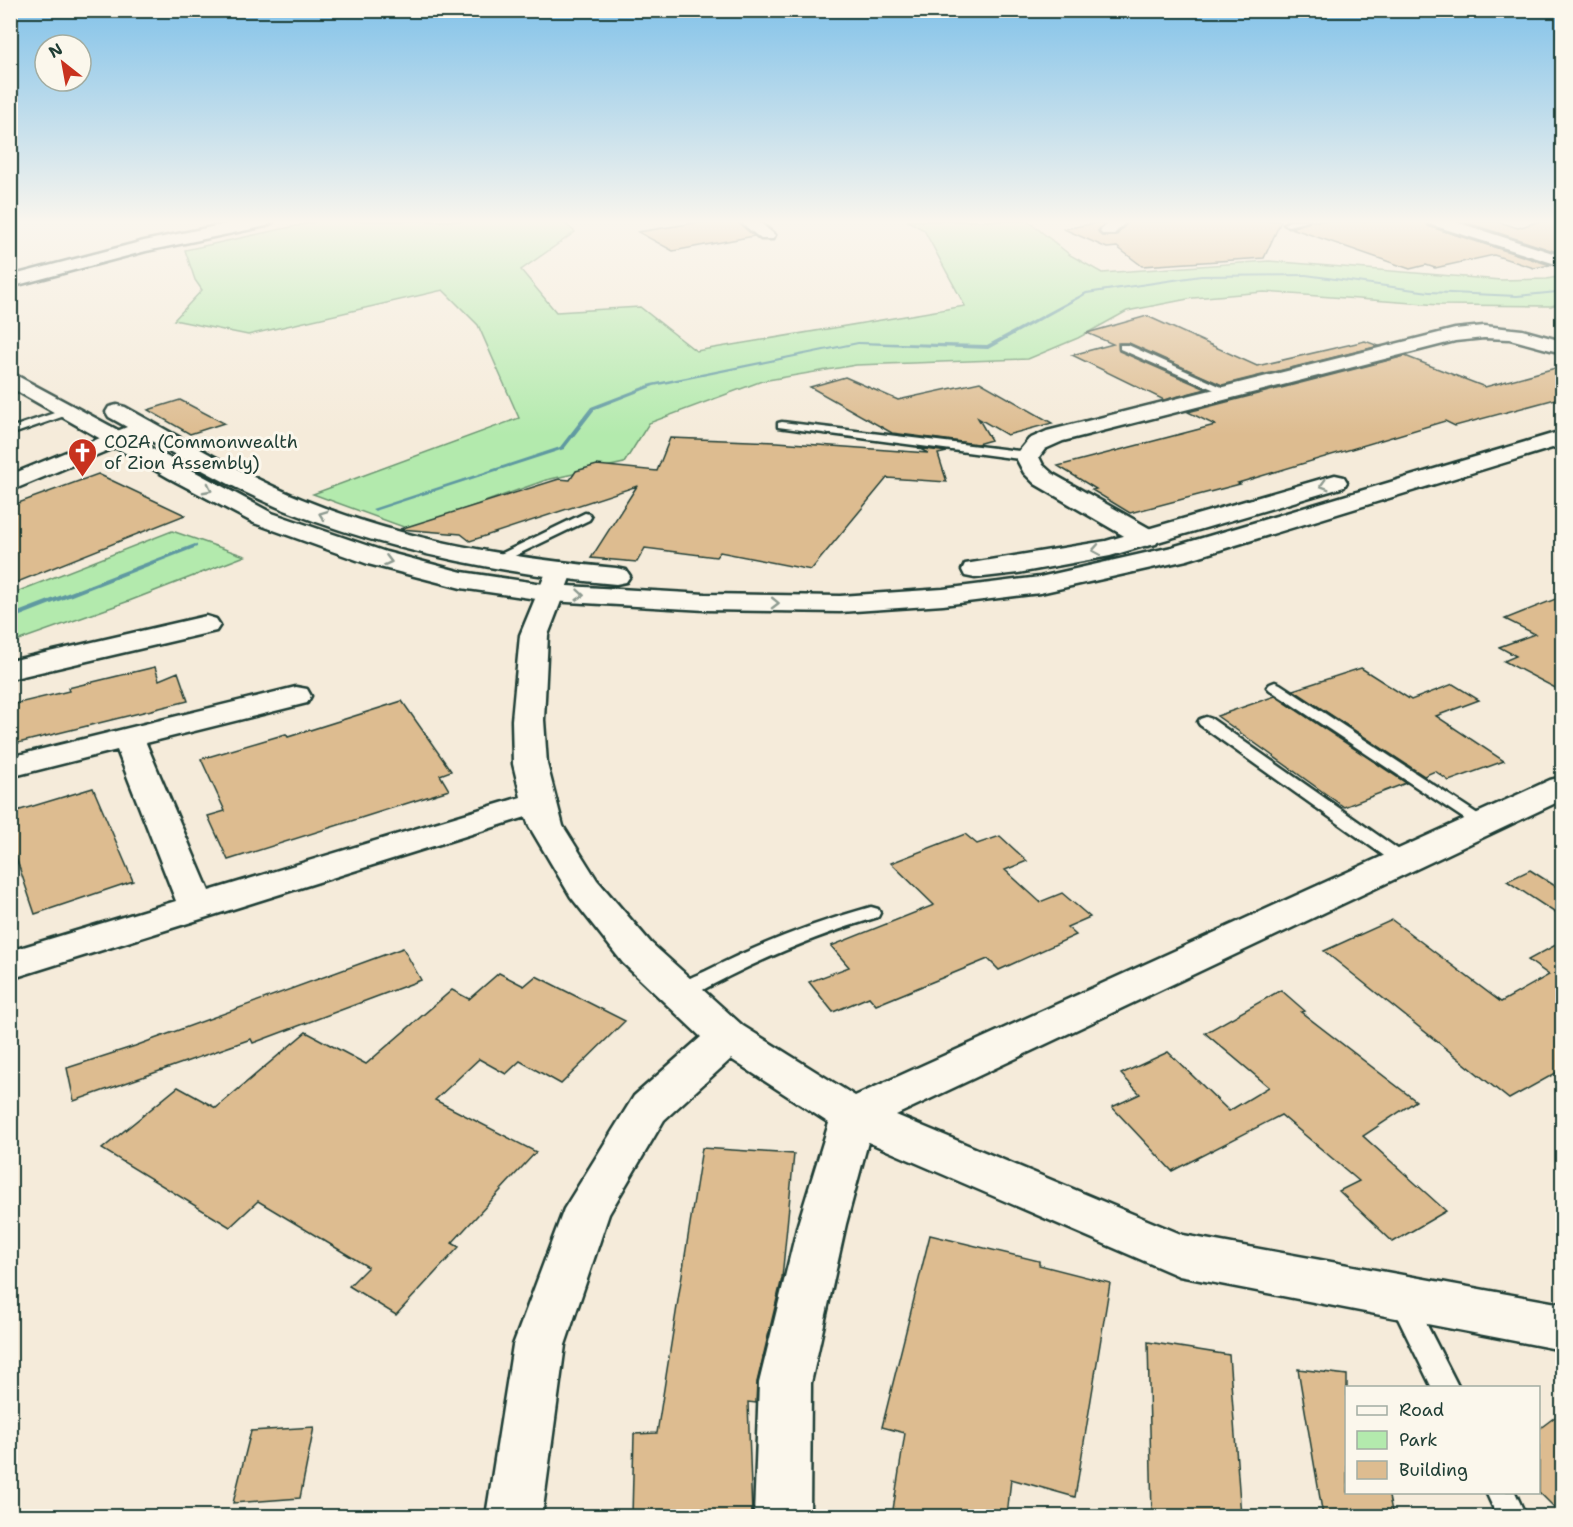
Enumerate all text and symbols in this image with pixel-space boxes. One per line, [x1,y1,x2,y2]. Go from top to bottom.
north arrow [33,33,93,93]
text: N [45,38,66,63]
place label: COZA (Commonwealth of Zion Assembly) [104,430,298,475]
church icon: COZA (Commonwealth of Zion Assembly) [67,436,99,478]
one-way arrow [1319,478,1330,490]
one-way arrow [202,482,212,493]
one-way arrow [318,509,329,522]
one-way arrow [1092,543,1102,556]
one-way arrow [383,554,393,567]
one-way arrow [576,588,585,601]
one-way arrow [770,597,779,609]
legend [1345,1386,1540,1494]
text: Road [1399,1398,1444,1422]
text: Park [1399,1428,1438,1452]
text: Building [1399,1458,1468,1482]

